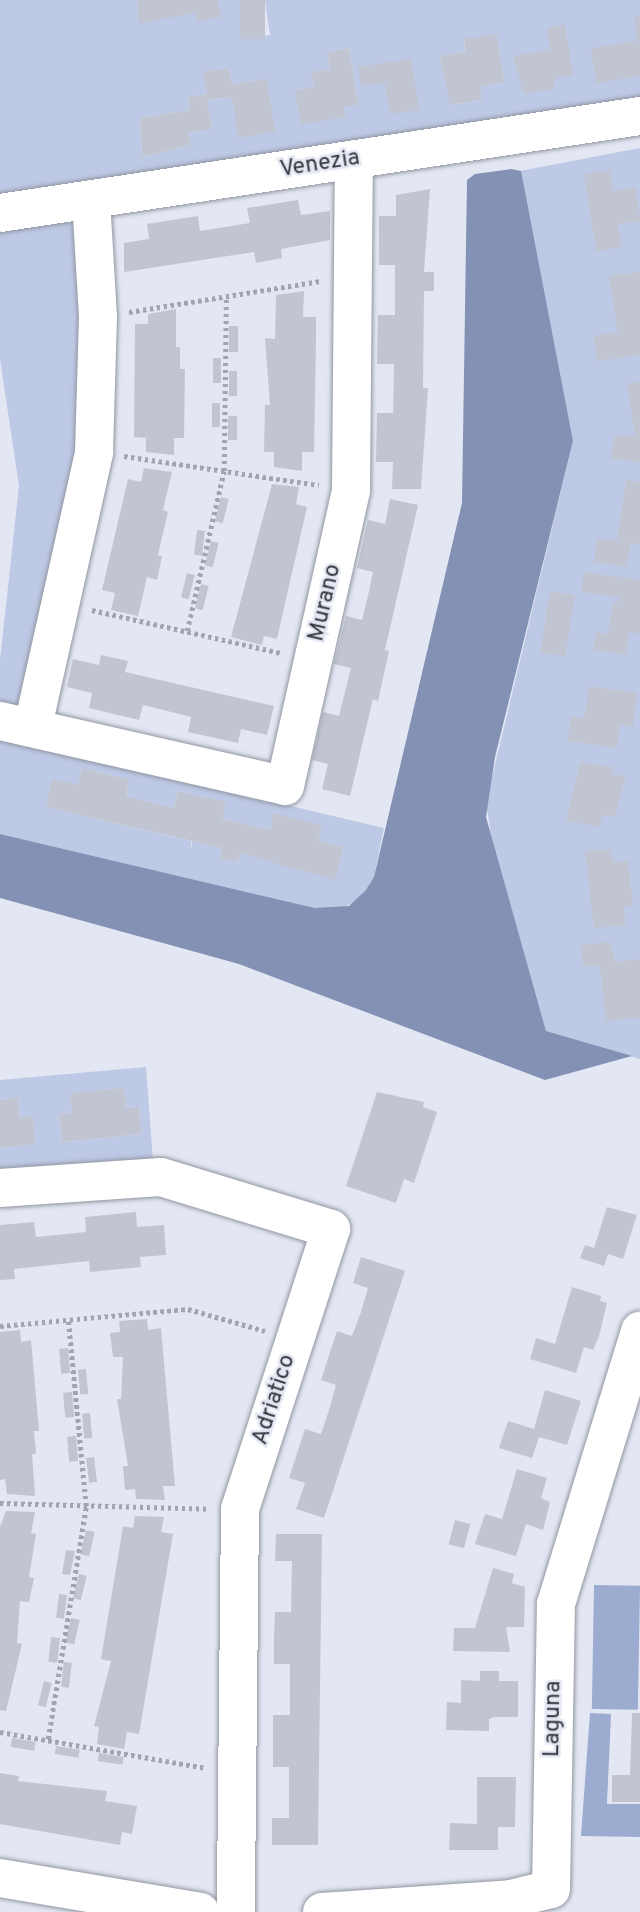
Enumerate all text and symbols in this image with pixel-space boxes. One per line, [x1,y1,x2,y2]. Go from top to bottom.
street label: Venezia [278,145,362,185]
street label: Murano [304,562,348,644]
street label: Adriatico [247,1351,303,1449]
street label: Laguna [540,1681,568,1757]

